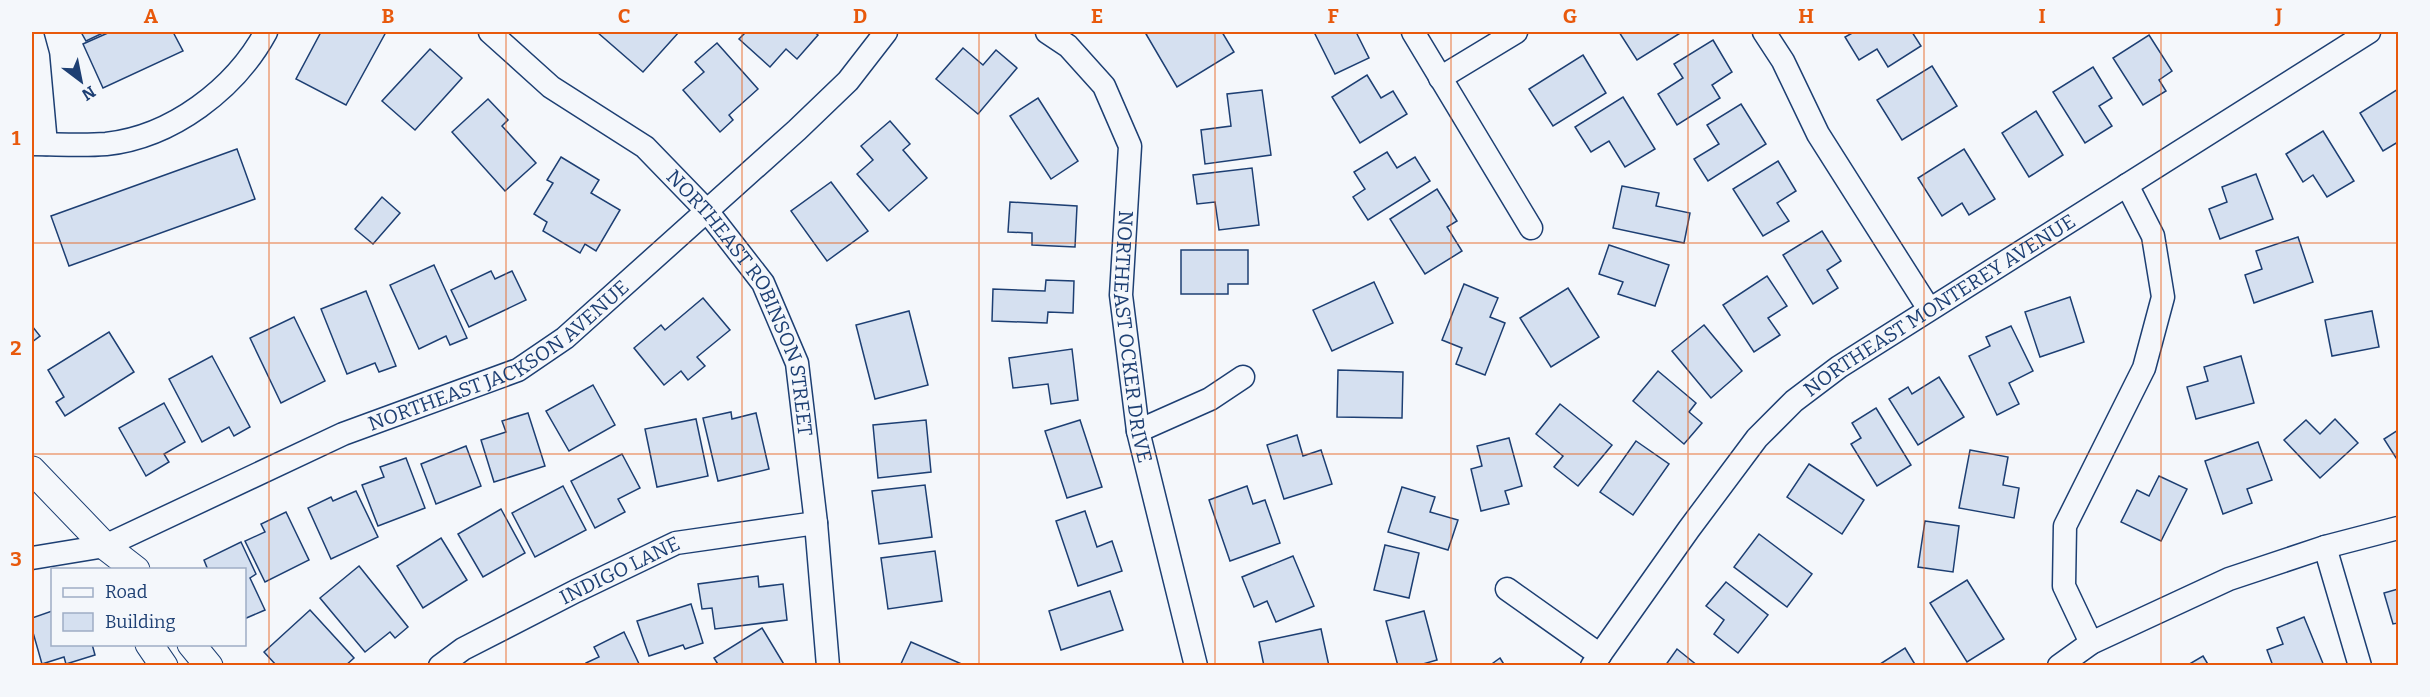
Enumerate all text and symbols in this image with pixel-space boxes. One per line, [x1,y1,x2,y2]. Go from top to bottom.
text: A [144,4,159,28]
text: B [382,4,395,28]
text: C [618,4,630,28]
text: D [853,4,867,28]
text: E [1091,4,1103,28]
text: F [1327,4,1339,28]
text: G [1563,4,1577,28]
text: H [1798,4,1814,28]
text: I [2038,4,2046,28]
text: J [2275,4,2283,28]
north arrow [51,51,111,111]
text: N [78,82,99,105]
text: 1 [12,126,21,150]
street label: NORTHEAST ROBINSON STREET [662,165,818,437]
street label: NORTHEAST MONTEREY AVENUE [1799,209,2080,402]
street label: NORTHEAST OCKER DRIVE [1109,210,1157,465]
street label: NORTHEAST JACKSON AVENUE [365,275,634,436]
text: 2 [10,336,22,360]
street label: INDIGO LANE [555,531,684,609]
text: 3 [10,547,22,571]
legend [51,568,246,646]
text: Road [105,581,148,603]
text: Building [105,611,176,633]

